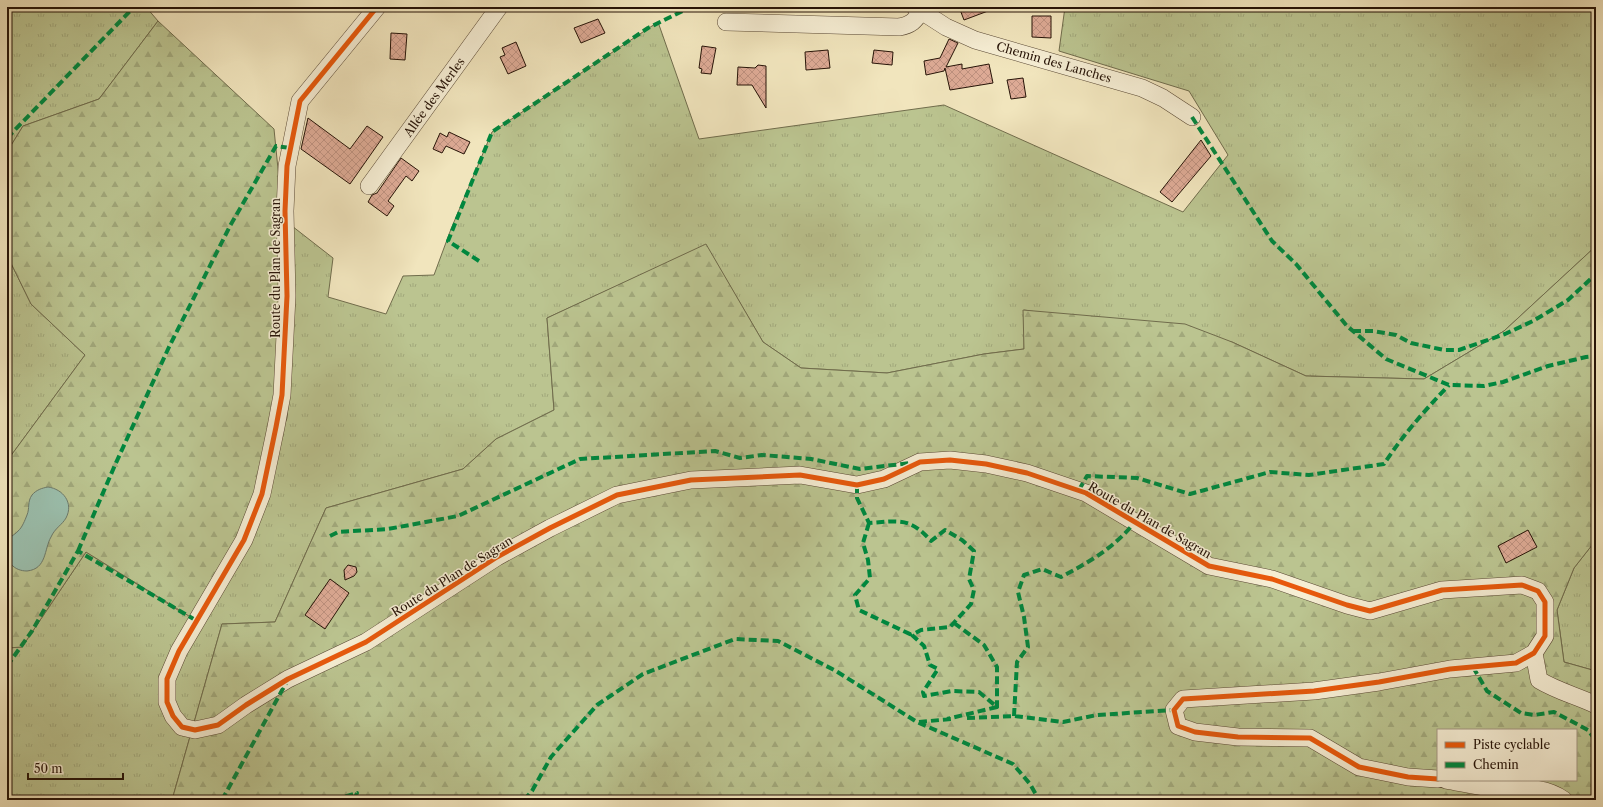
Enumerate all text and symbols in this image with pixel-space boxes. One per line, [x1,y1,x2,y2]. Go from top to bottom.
street label: Chemin des Lanches [995,38,1113,86]
street label: Allée des Merles [400,54,468,140]
street label: Route du Plan de Sagran [268,198,283,338]
street label: Route du Plan de Sagran [1086,479,1215,562]
street label: Route du Plan de Sagran [389,532,516,619]
legend [1437,729,1577,781]
text: Piste cyclable [1473,737,1550,752]
scale bar [28,755,123,781]
text: Chemin [1473,757,1519,772]
text: 50 m [34,761,63,776]

